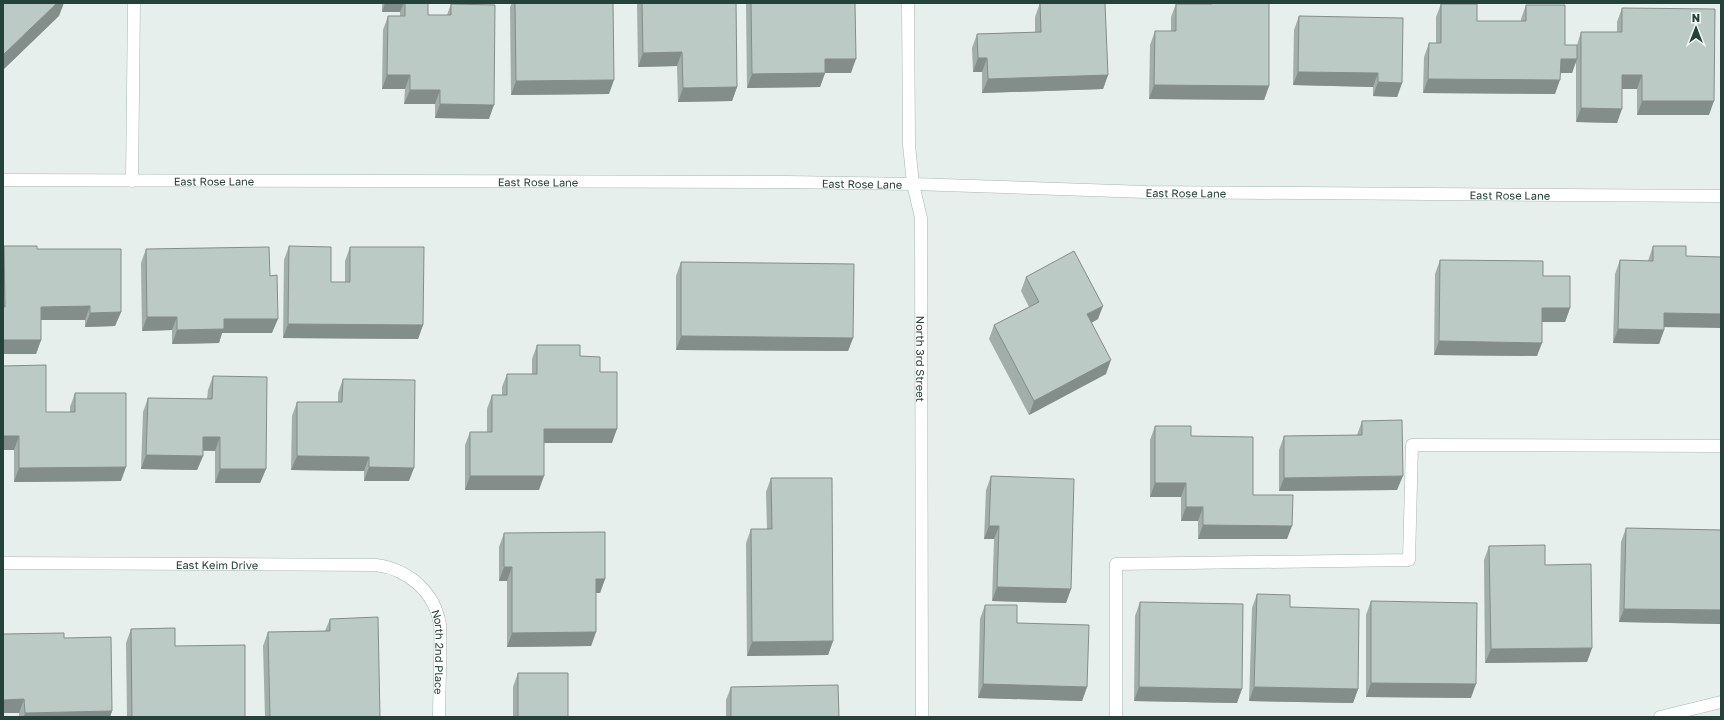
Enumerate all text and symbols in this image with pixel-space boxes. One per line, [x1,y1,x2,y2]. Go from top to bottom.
north arrow [1676,8,1716,48]
text: N [1692,11,1700,24]
street label: East Rose Lane [174,174,254,187]
street label: East Rose Lane [498,175,578,188]
street label: East Rose Lane [822,176,902,190]
street label: East Rose Lane [1146,185,1226,199]
street label: East Rose Lane [1470,188,1550,201]
street label: North 3rd Street [915,316,928,402]
street label: East Keim Drive [176,557,258,571]
street label: North 2nd Place [430,608,447,695]

